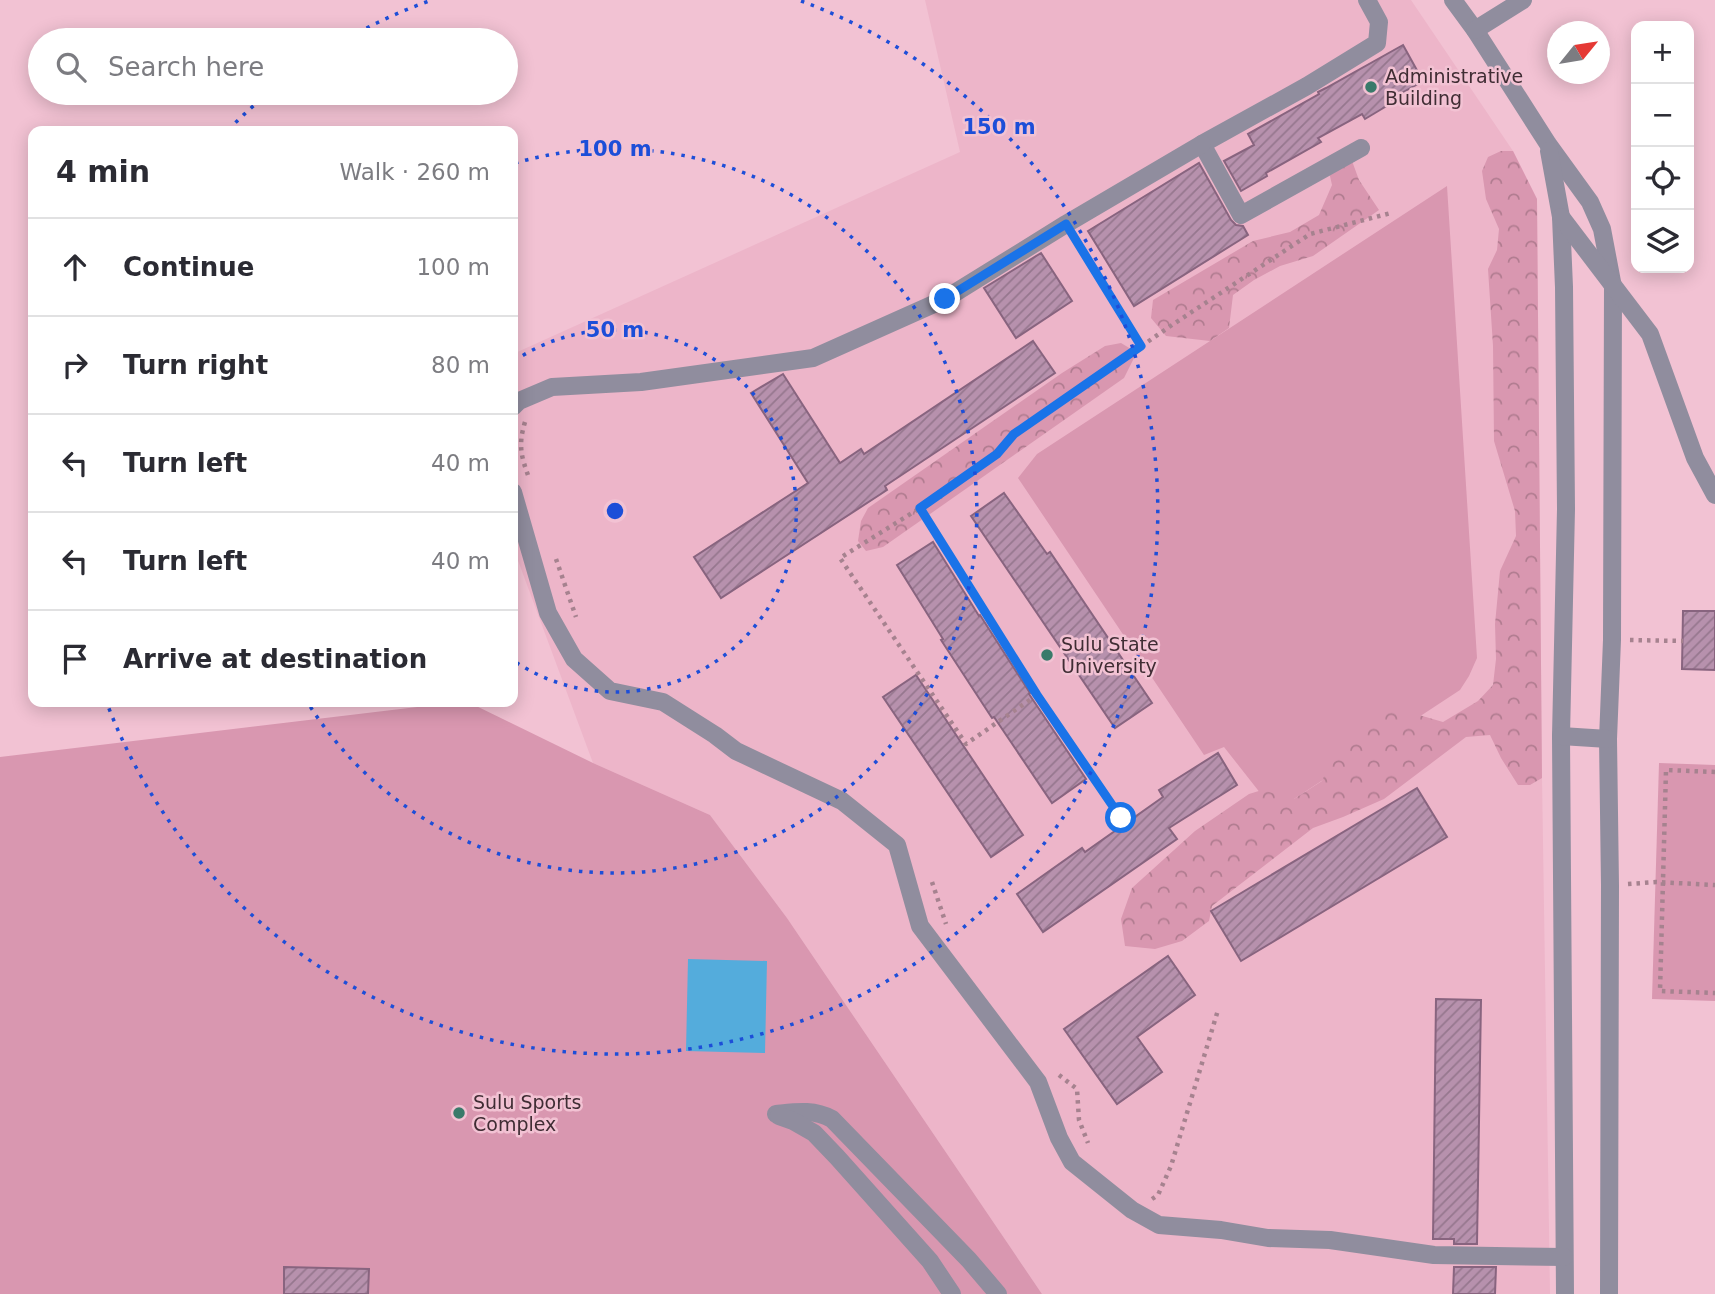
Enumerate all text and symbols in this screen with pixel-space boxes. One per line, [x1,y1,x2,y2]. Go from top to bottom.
north arrow [1547,21,1610,84]
map controls [1631,21,1694,273]
button: + [1631,21,1694,84]
search box [28,28,518,105]
icon: search [52,48,90,86]
text: Search here [108,52,264,82]
place label: Administrative Building [1385,65,1523,109]
marker: Administrative Building [1363,79,1379,95]
button: − [1631,84,1694,147]
text: 150 m [962,115,1036,139]
text: 100 m [578,137,652,161]
button: locate [1631,147,1694,210]
text: 4 min [56,154,150,189]
text: Walk · 260 m [339,159,490,185]
button: layers [1631,210,1694,273]
icon: ahead [56,248,94,286]
text: Continue [123,252,254,282]
text: 100 m [416,254,490,280]
route end [929,283,960,314]
text: 50 m [586,318,644,342]
icon: right [56,346,94,384]
text: Turn right [123,350,268,380]
text: 80 m [431,352,490,378]
icon: left [56,444,94,482]
text: Turn left [123,448,247,478]
text: 40 m [431,450,490,476]
centre of rings [603,499,627,523]
icon: left [56,542,94,580]
text: Turn left [123,546,247,576]
text: 40 m [431,548,490,574]
place label: Sulu State University [1061,633,1159,677]
icon: arrive [56,640,94,678]
text: Arrive at destination [123,644,427,674]
marker: Sulu State University [1039,647,1055,663]
route start [1105,802,1136,833]
place label: Sulu Sports Complex [473,1091,581,1135]
marker: Sulu Sports Complex [451,1105,467,1121]

